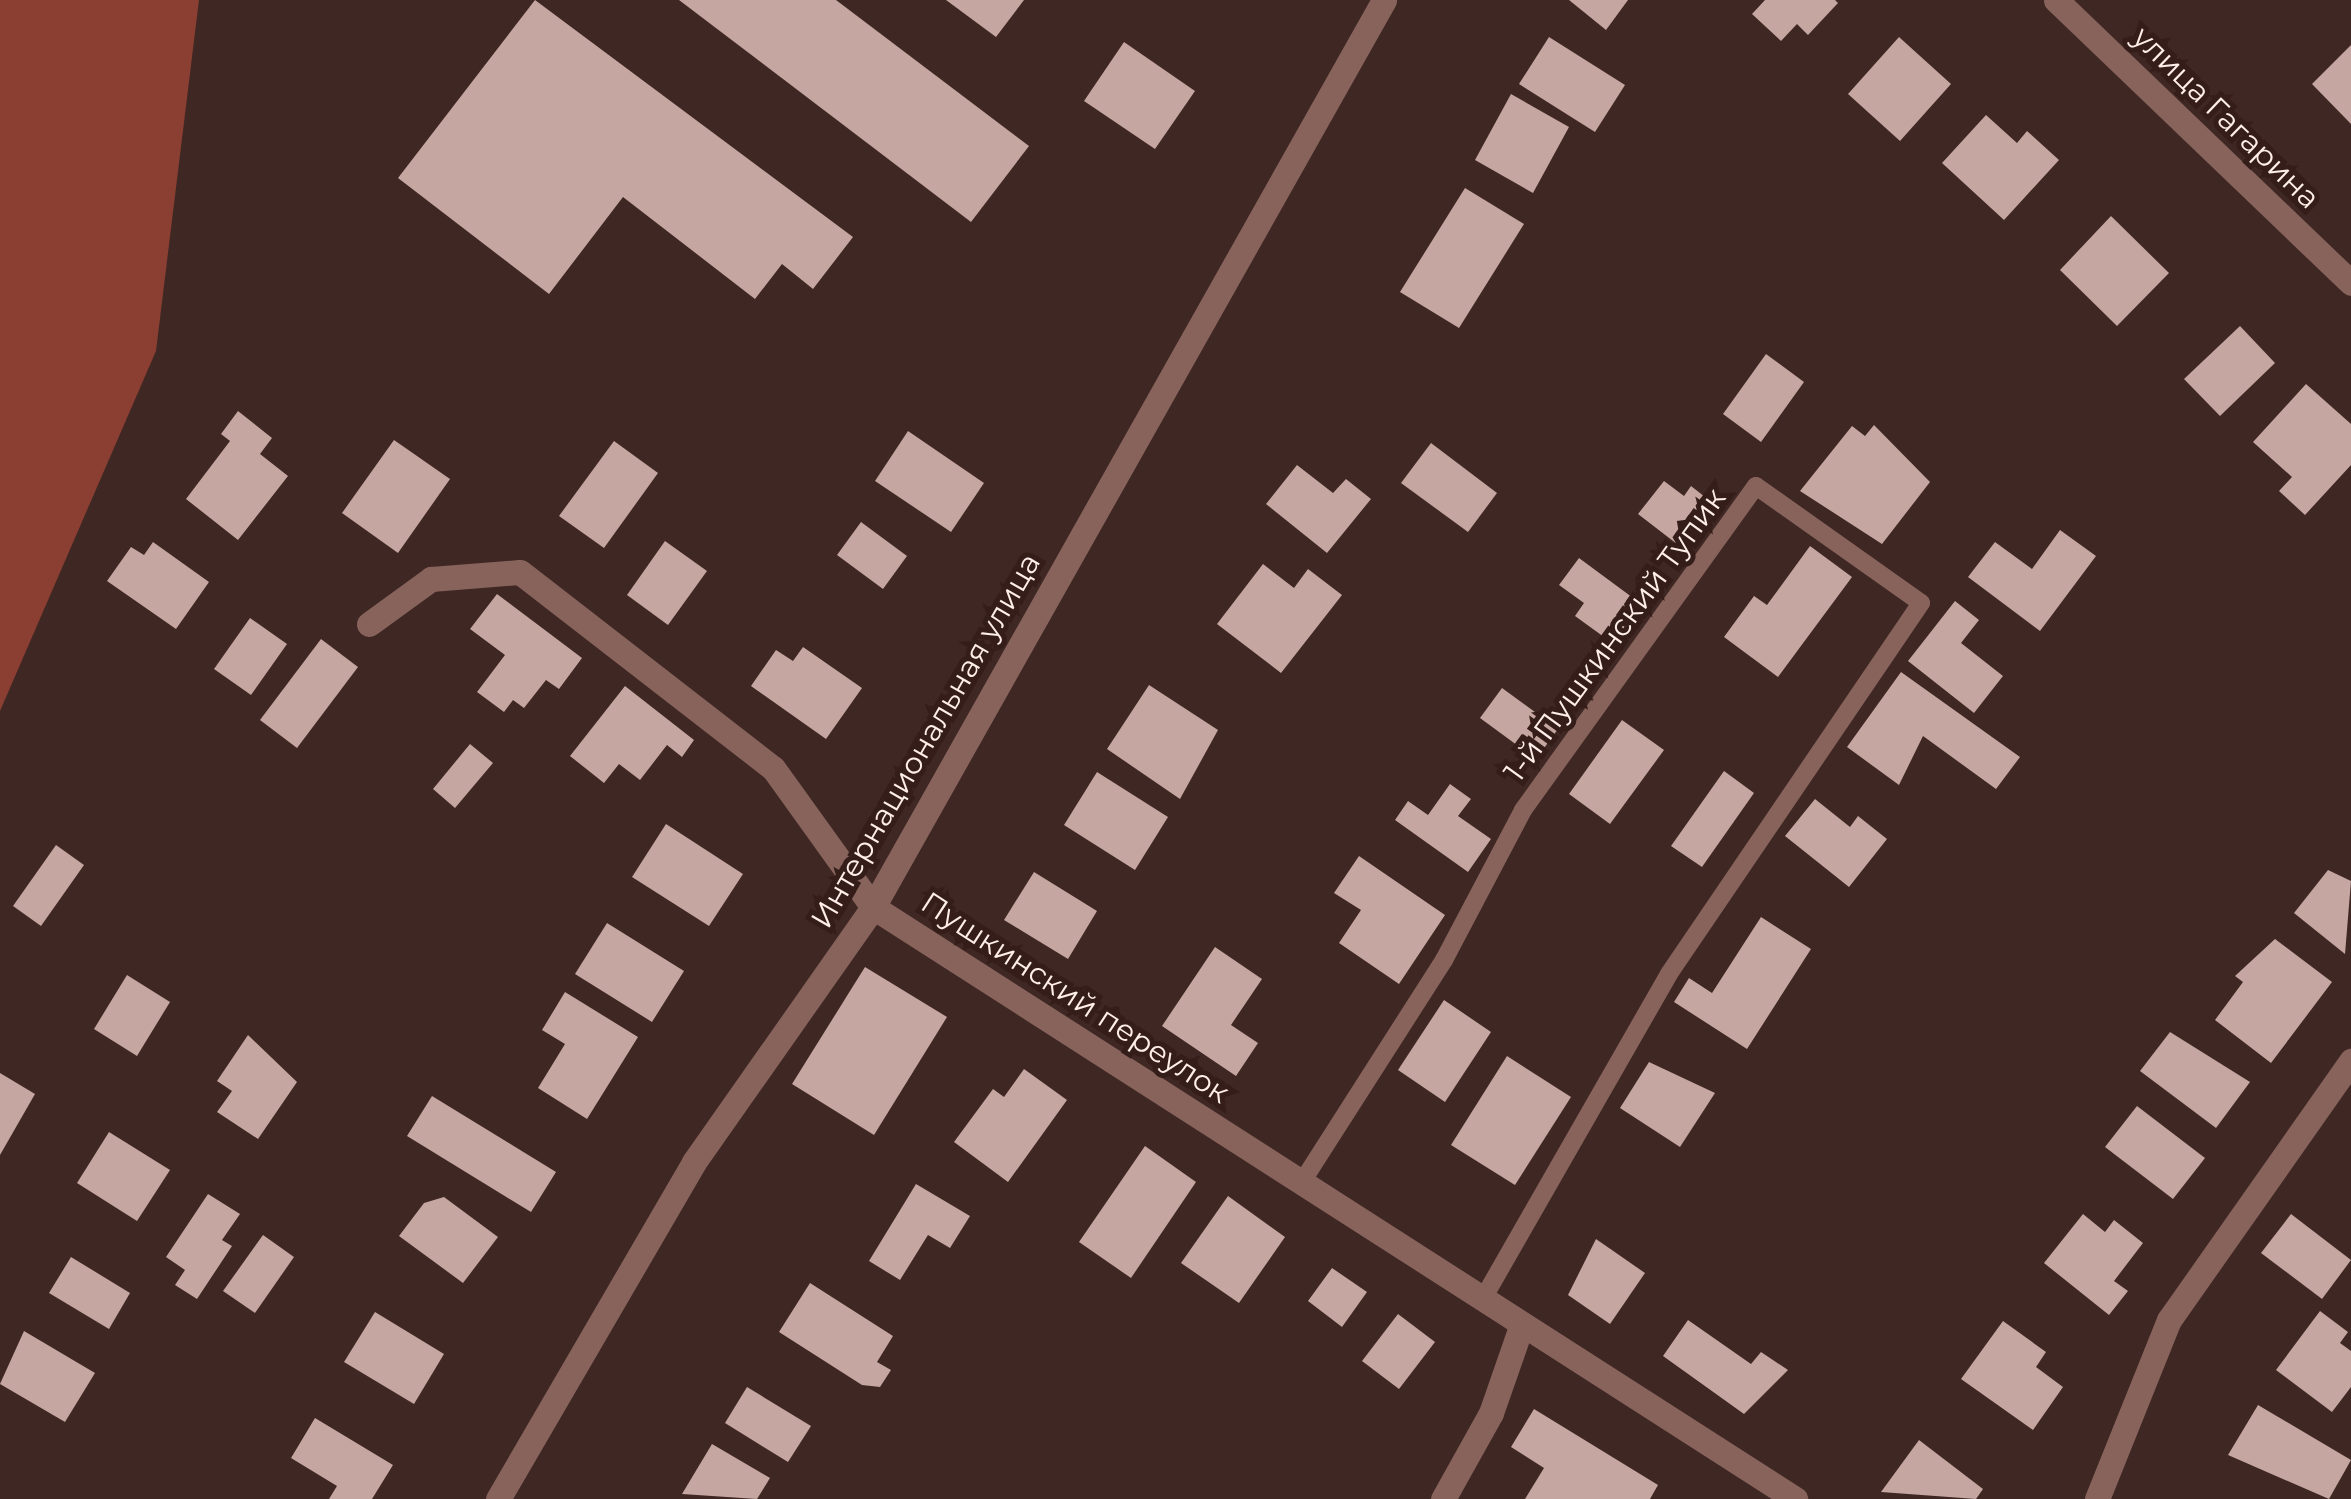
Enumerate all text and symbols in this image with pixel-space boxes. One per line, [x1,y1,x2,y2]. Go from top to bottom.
street label: улица Гагарина [2125,20,2327,216]
street label: 1-й Пушкинский Тупик [1497,481,1733,789]
street label: Интернациональная улица [804,547,1048,935]
street label: Пушкинский переулок [914,885,1236,1111]

